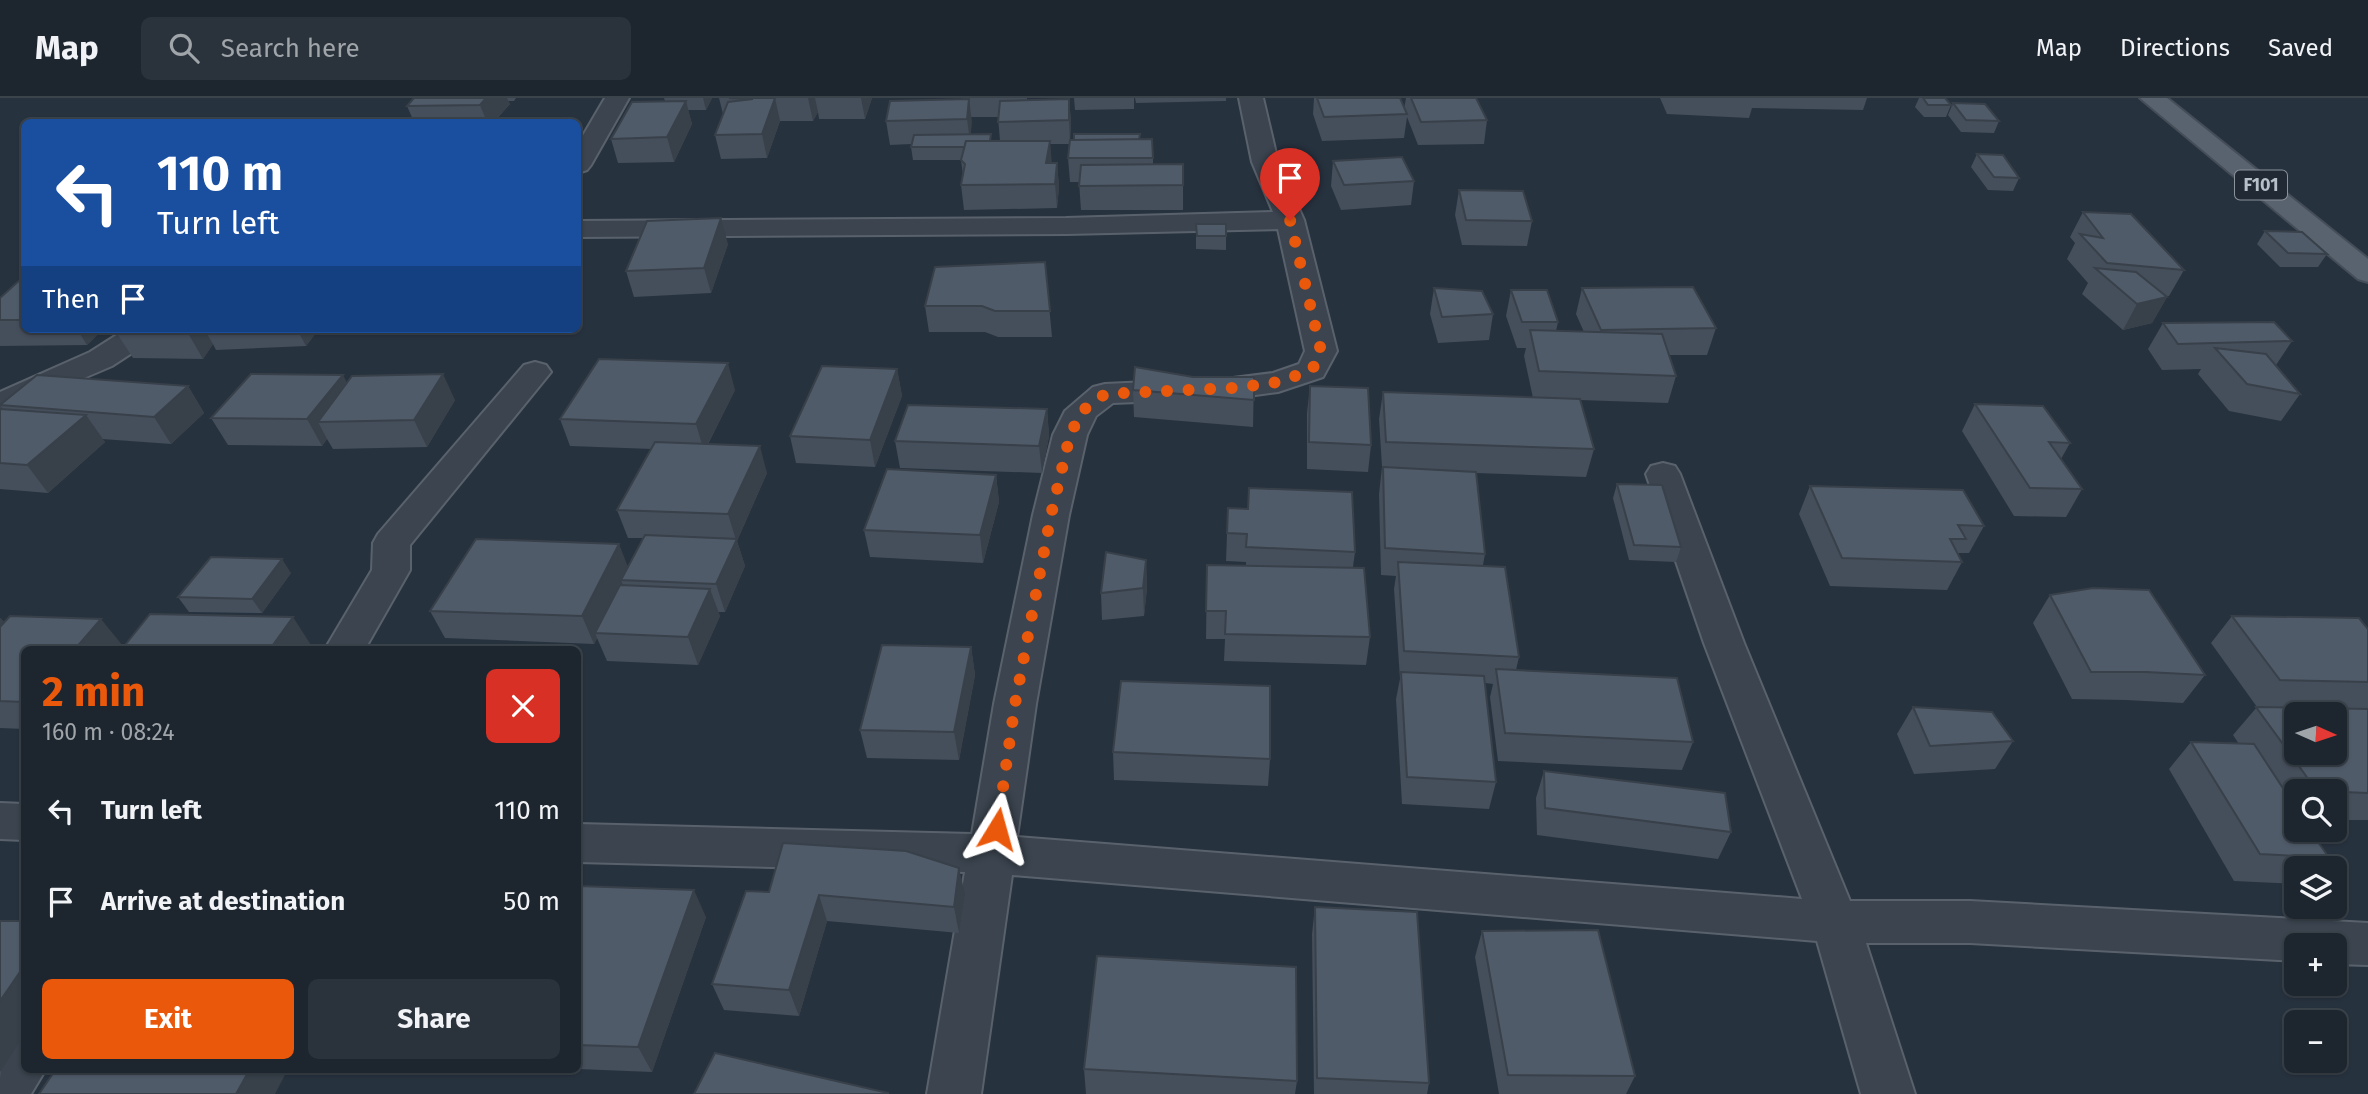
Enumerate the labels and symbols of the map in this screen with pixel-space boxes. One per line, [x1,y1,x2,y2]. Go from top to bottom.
pin [1260,148,1320,220]
road number: F101 [2235,170,2287,200]
north arrow [2284,702,2347,765]
position arrow [960,792,1034,866]

